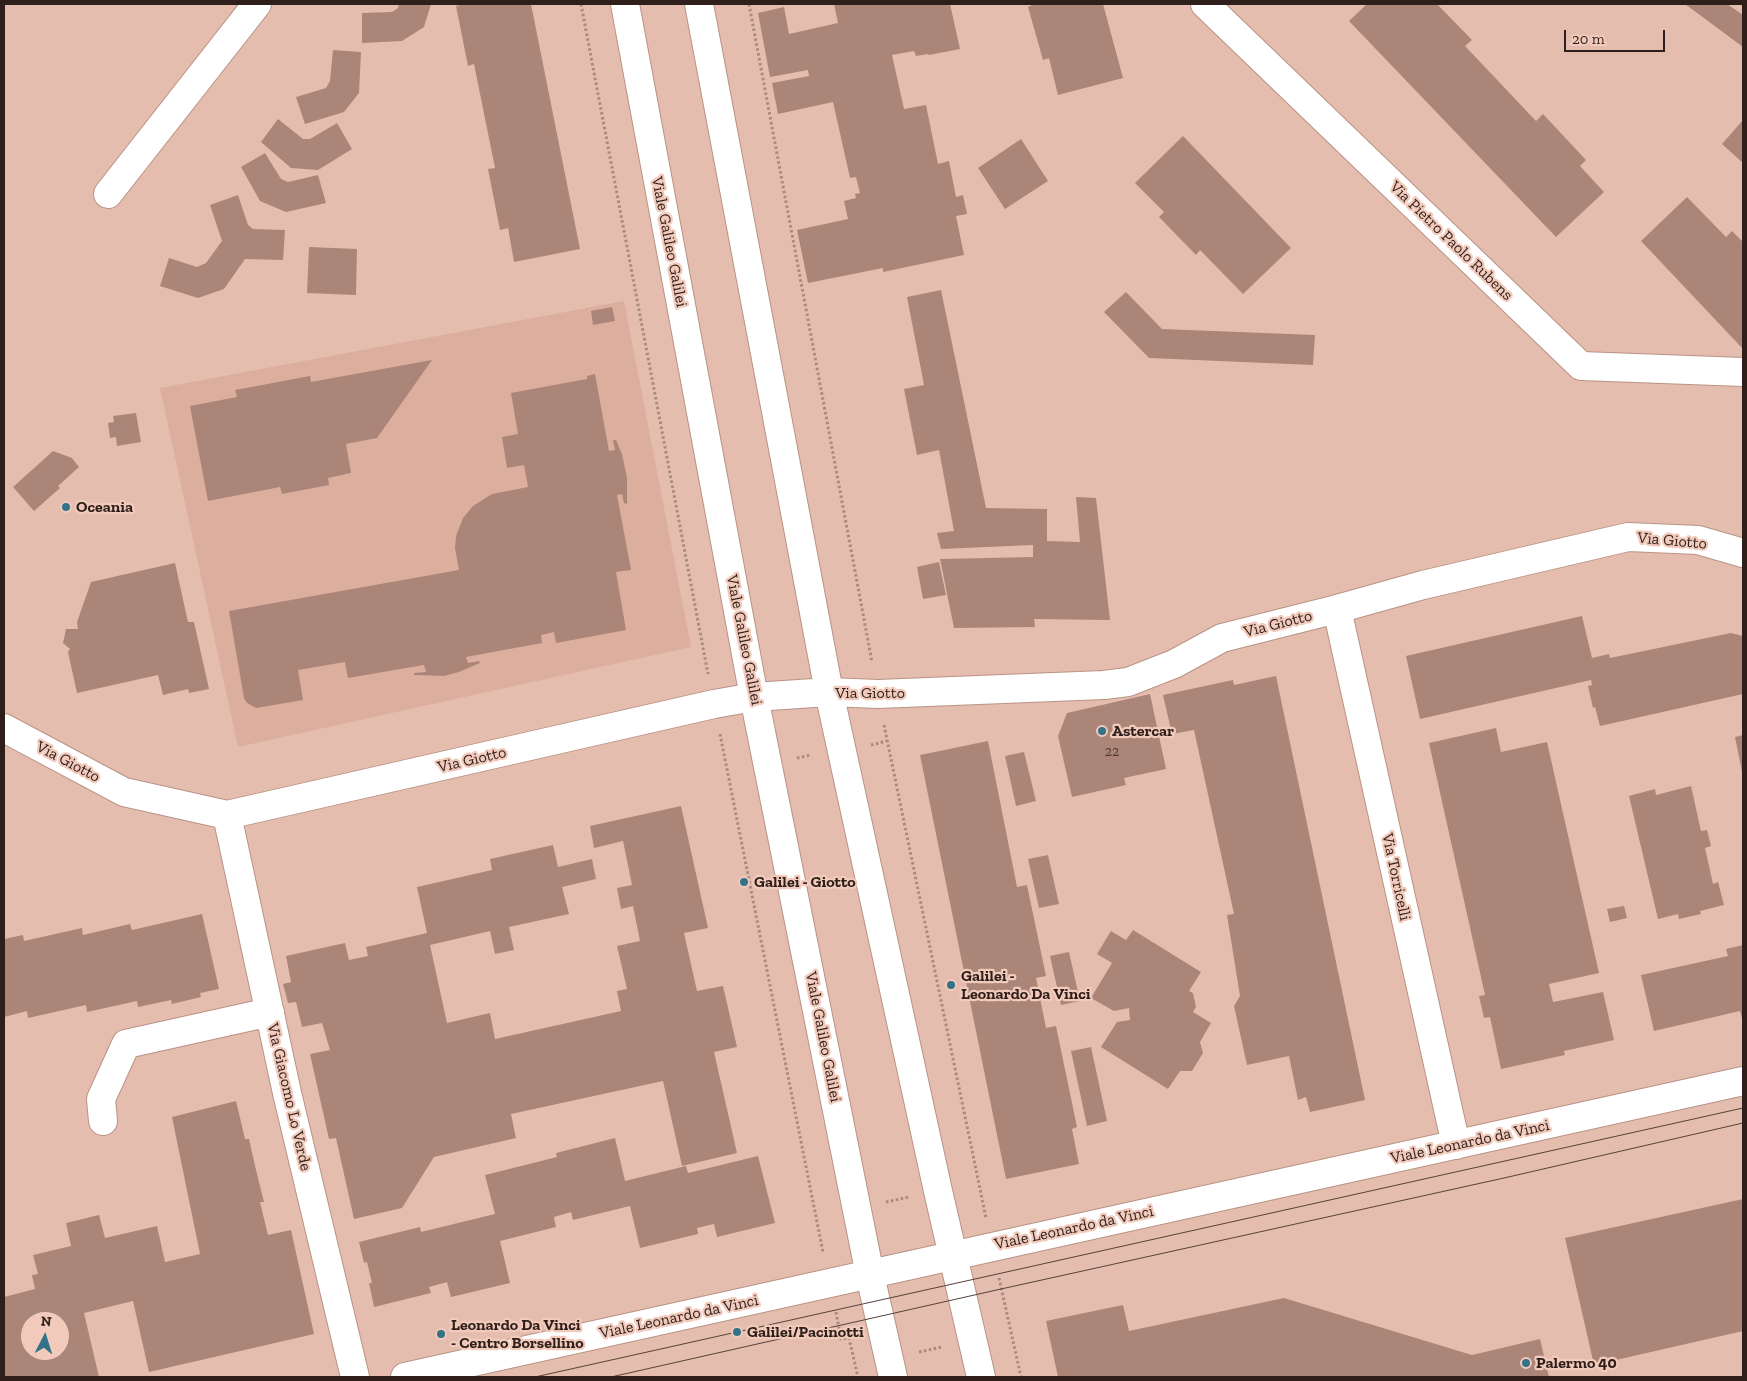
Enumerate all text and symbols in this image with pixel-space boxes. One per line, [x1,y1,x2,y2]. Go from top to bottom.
scale bar [1567,20,1668,52]
text: 20 m [1572,30,1605,48]
street label: Viale Galileo Galilei [647,175,691,309]
street label: Via Pietro Paolo Rubens [1385,177,1517,305]
place label: Oceania [76,497,133,517]
marker: Oceania [60,501,72,513]
street label: Via Giotto [1636,528,1708,554]
street label: Viale Galileo Galilei [722,573,766,707]
street label: Via Giotto [1242,606,1314,642]
street label: Via Giotto [835,683,905,703]
place label: Astercar [1112,721,1174,741]
marker: Astercar [1096,725,1108,737]
street label: Via Giotto [33,737,103,787]
street label: Via Giotto [436,743,508,777]
house number: 22 [1105,744,1119,760]
street label: Via Torricelli [1377,832,1415,922]
place label: Galilei - Giotto [754,872,856,892]
marker: Galilei - Giotto [738,876,750,888]
place label: Galilei - Leonardo Da Vinci [961,966,1091,1004]
street label: Viale Galileo Galilei [801,970,845,1104]
marker: Galilei - Leonardo Da Vinci [945,979,957,991]
street label: Via Giacomo Lo Verde [263,1021,315,1173]
street label: Viale Leonardo da Vinci [1389,1116,1551,1168]
street label: Viale Leonardo da Vinci [993,1202,1155,1254]
street label: Viale Leonardo da Vinci [598,1291,760,1343]
north arrow [20,1311,70,1361]
text: N [40,1313,52,1330]
place label: Leonardo Da Vinci - Centro Borsellino [451,1315,584,1353]
place label: Galilei/Pacinotti [747,1322,864,1342]
marker: Galilei/Pacinotti [731,1326,743,1338]
marker: Leonardo Da Vinci - Centro Borsellino [435,1328,447,1340]
place label: Palermo 40 [1536,1353,1617,1373]
marker: Palermo 40 [1520,1357,1532,1369]

